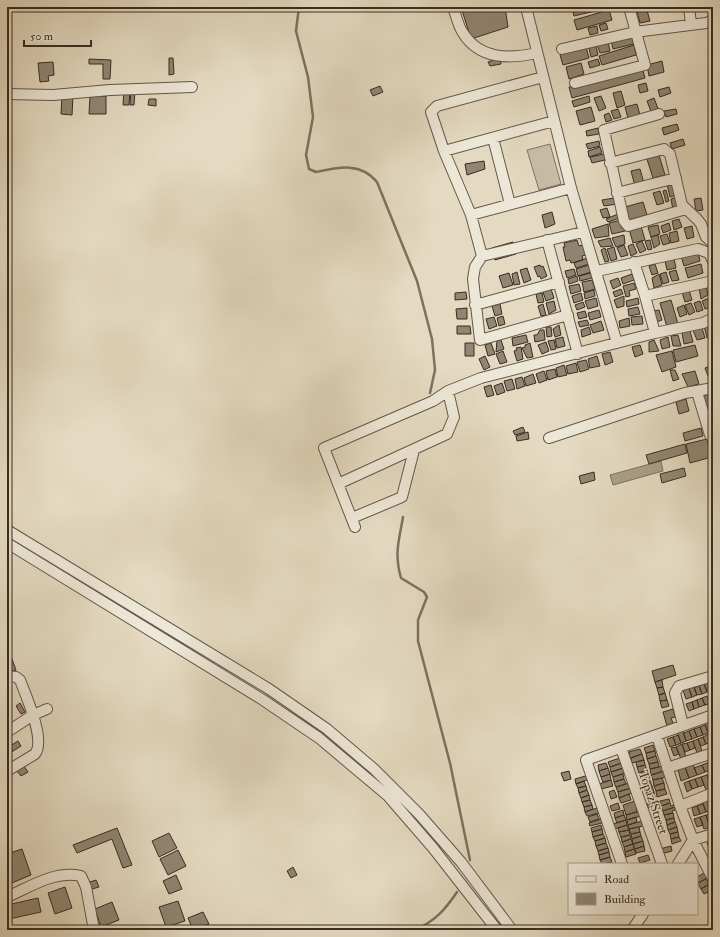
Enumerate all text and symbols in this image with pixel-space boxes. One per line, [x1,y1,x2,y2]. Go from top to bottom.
scale bar [24,22,91,48]
text: 50 m [30,29,54,44]
street label: Topaz Street [634,768,671,837]
legend [568,863,698,915]
text: Road [604,872,629,887]
text: Building [604,892,647,907]

